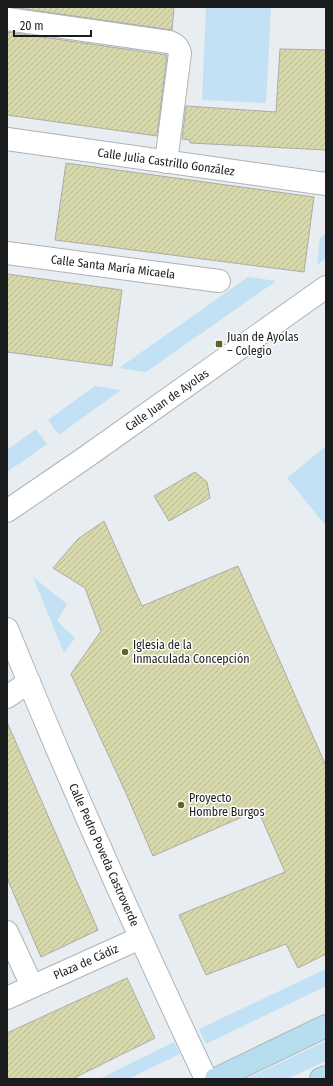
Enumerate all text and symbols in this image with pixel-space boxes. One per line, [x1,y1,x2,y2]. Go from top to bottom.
scale bar [14,12,91,38]
text: 20 m [20,19,44,33]
street label: Calle Julia Castrillo González [97,145,236,179]
street label: Calle Santa María Micaela [50,252,176,282]
place label: Juan de Ayolas – Colegio [227,330,299,358]
marker: Juan de Ayolas – Colegio [214,339,224,349]
street label: Calle Juan de Ayolas [123,366,211,434]
place label: Iglesia de la Inmaculada Concepción [133,638,250,666]
marker: Iglesia de la Inmaculada Concepción [120,647,130,657]
street label: Calle Pedro Poveda Castroverde [66,781,142,929]
place label: Proyecto Hombre Burgos [189,791,265,819]
marker: Proyecto Hombre Burgos [176,800,186,810]
street label: Plaza de Cádiz [51,941,121,983]

